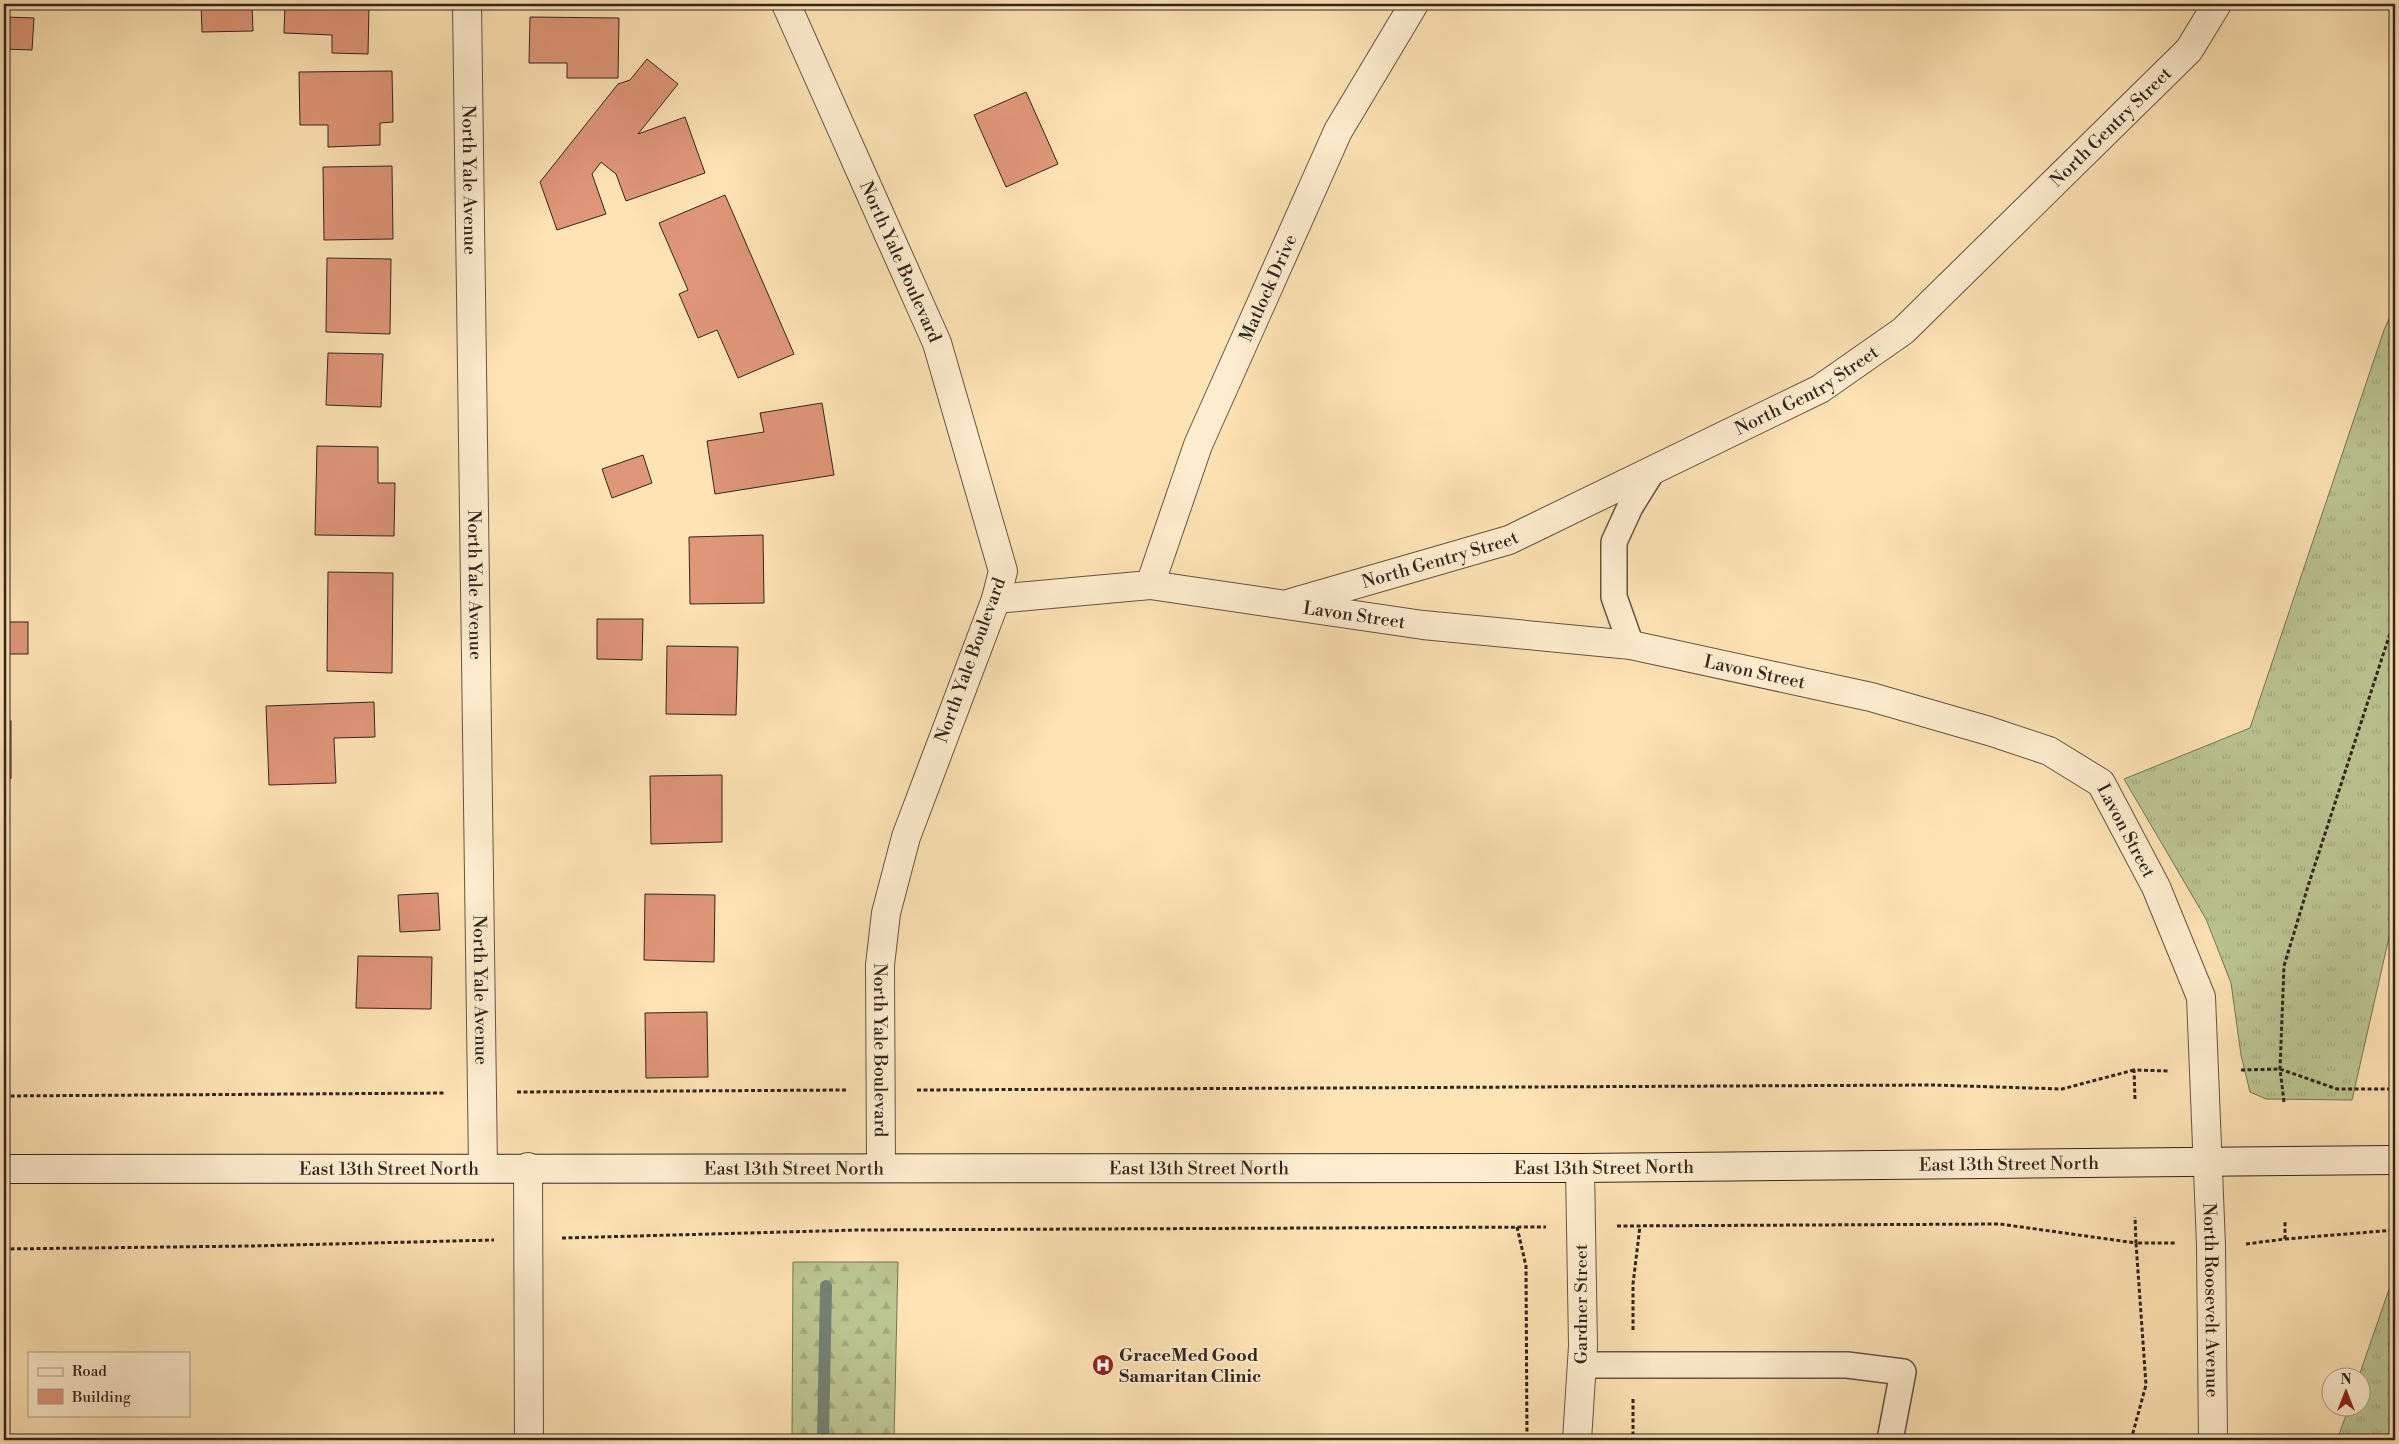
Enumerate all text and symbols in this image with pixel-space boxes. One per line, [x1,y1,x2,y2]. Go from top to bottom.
street label: North Gentry Street [2045,62,2177,192]
street label: North Yale Avenue [456,105,481,255]
street label: North Yale Boulevard [854,178,947,347]
street label: Matlock Drive [1235,231,1302,345]
street label: North Gentry Street [1731,340,1883,441]
street label: North Yale Avenue [462,510,487,660]
street label: North Gentry Street [1359,526,1523,594]
street label: North Yale Boulevard [930,574,1011,746]
street label: Lavon Street [1302,597,1407,634]
street label: Lavon Street [1702,650,1808,695]
street label: Lavon Street [2091,780,2160,882]
street label: North Yale Avenue [468,915,493,1065]
street label: North Yale Boulevard [868,963,892,1138]
street label: East 13th Street North [1919,1152,2099,1177]
street label: East 13th Street North [1514,1156,1694,1180]
street label: East 13th Street North [704,1157,884,1181]
street label: East 13th Street North [1109,1157,1289,1180]
street label: East 13th Street North [299,1158,479,1181]
street label: North Roosevelt Avenue [2197,1202,2224,1398]
street label: Gardner Street [1570,1243,1593,1364]
place label: GraceMed Good Samaritan Clinic [1119,1344,1261,1388]
legend [28,1352,190,1416]
hospital icon: GraceMed Good Samaritan Clinic [1091,1353,1115,1377]
text: Road [72,1362,107,1381]
north arrow [2322,1366,2372,1416]
text: N [2340,1371,2352,1389]
text: Building [71,1388,131,1407]

